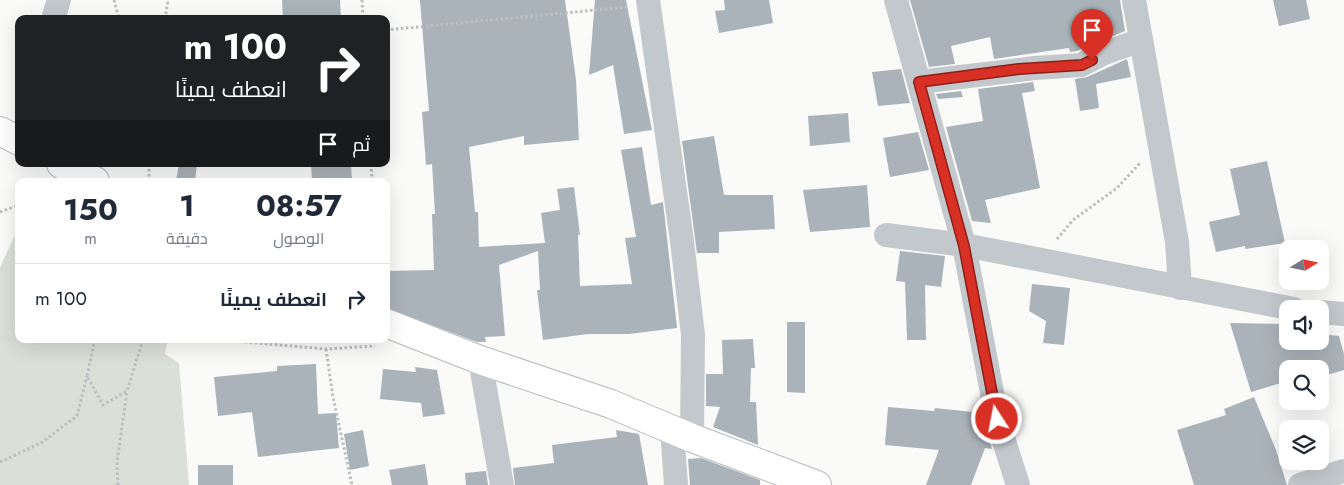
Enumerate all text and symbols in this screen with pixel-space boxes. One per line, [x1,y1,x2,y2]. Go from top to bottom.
pin [1071,9,1113,60]
icon: arrive [1078,16,1106,44]
text: 100 m [184,22,287,72]
icon: right [305,35,370,100]
text: انعطف يمينًا [175,73,287,105]
icon: arrive [314,130,342,158]
text: ثم [352,131,370,158]
text: 1 [179,184,195,227]
text: 08:57 [256,184,342,227]
text: 150 [63,188,118,231]
text: m [84,227,97,250]
text: دقيقة [166,227,208,250]
text: الوصول [273,227,324,250]
north arrow [1279,240,1329,290]
map controls [1279,240,1329,470]
text: 100 m [35,285,87,312]
icon: right [342,285,370,313]
text: انعطف يمينًا [220,286,327,313]
button: sound [1279,300,1329,350]
button: search [1279,360,1329,410]
position arrow [970,392,1022,444]
button: layers [1279,420,1329,470]

